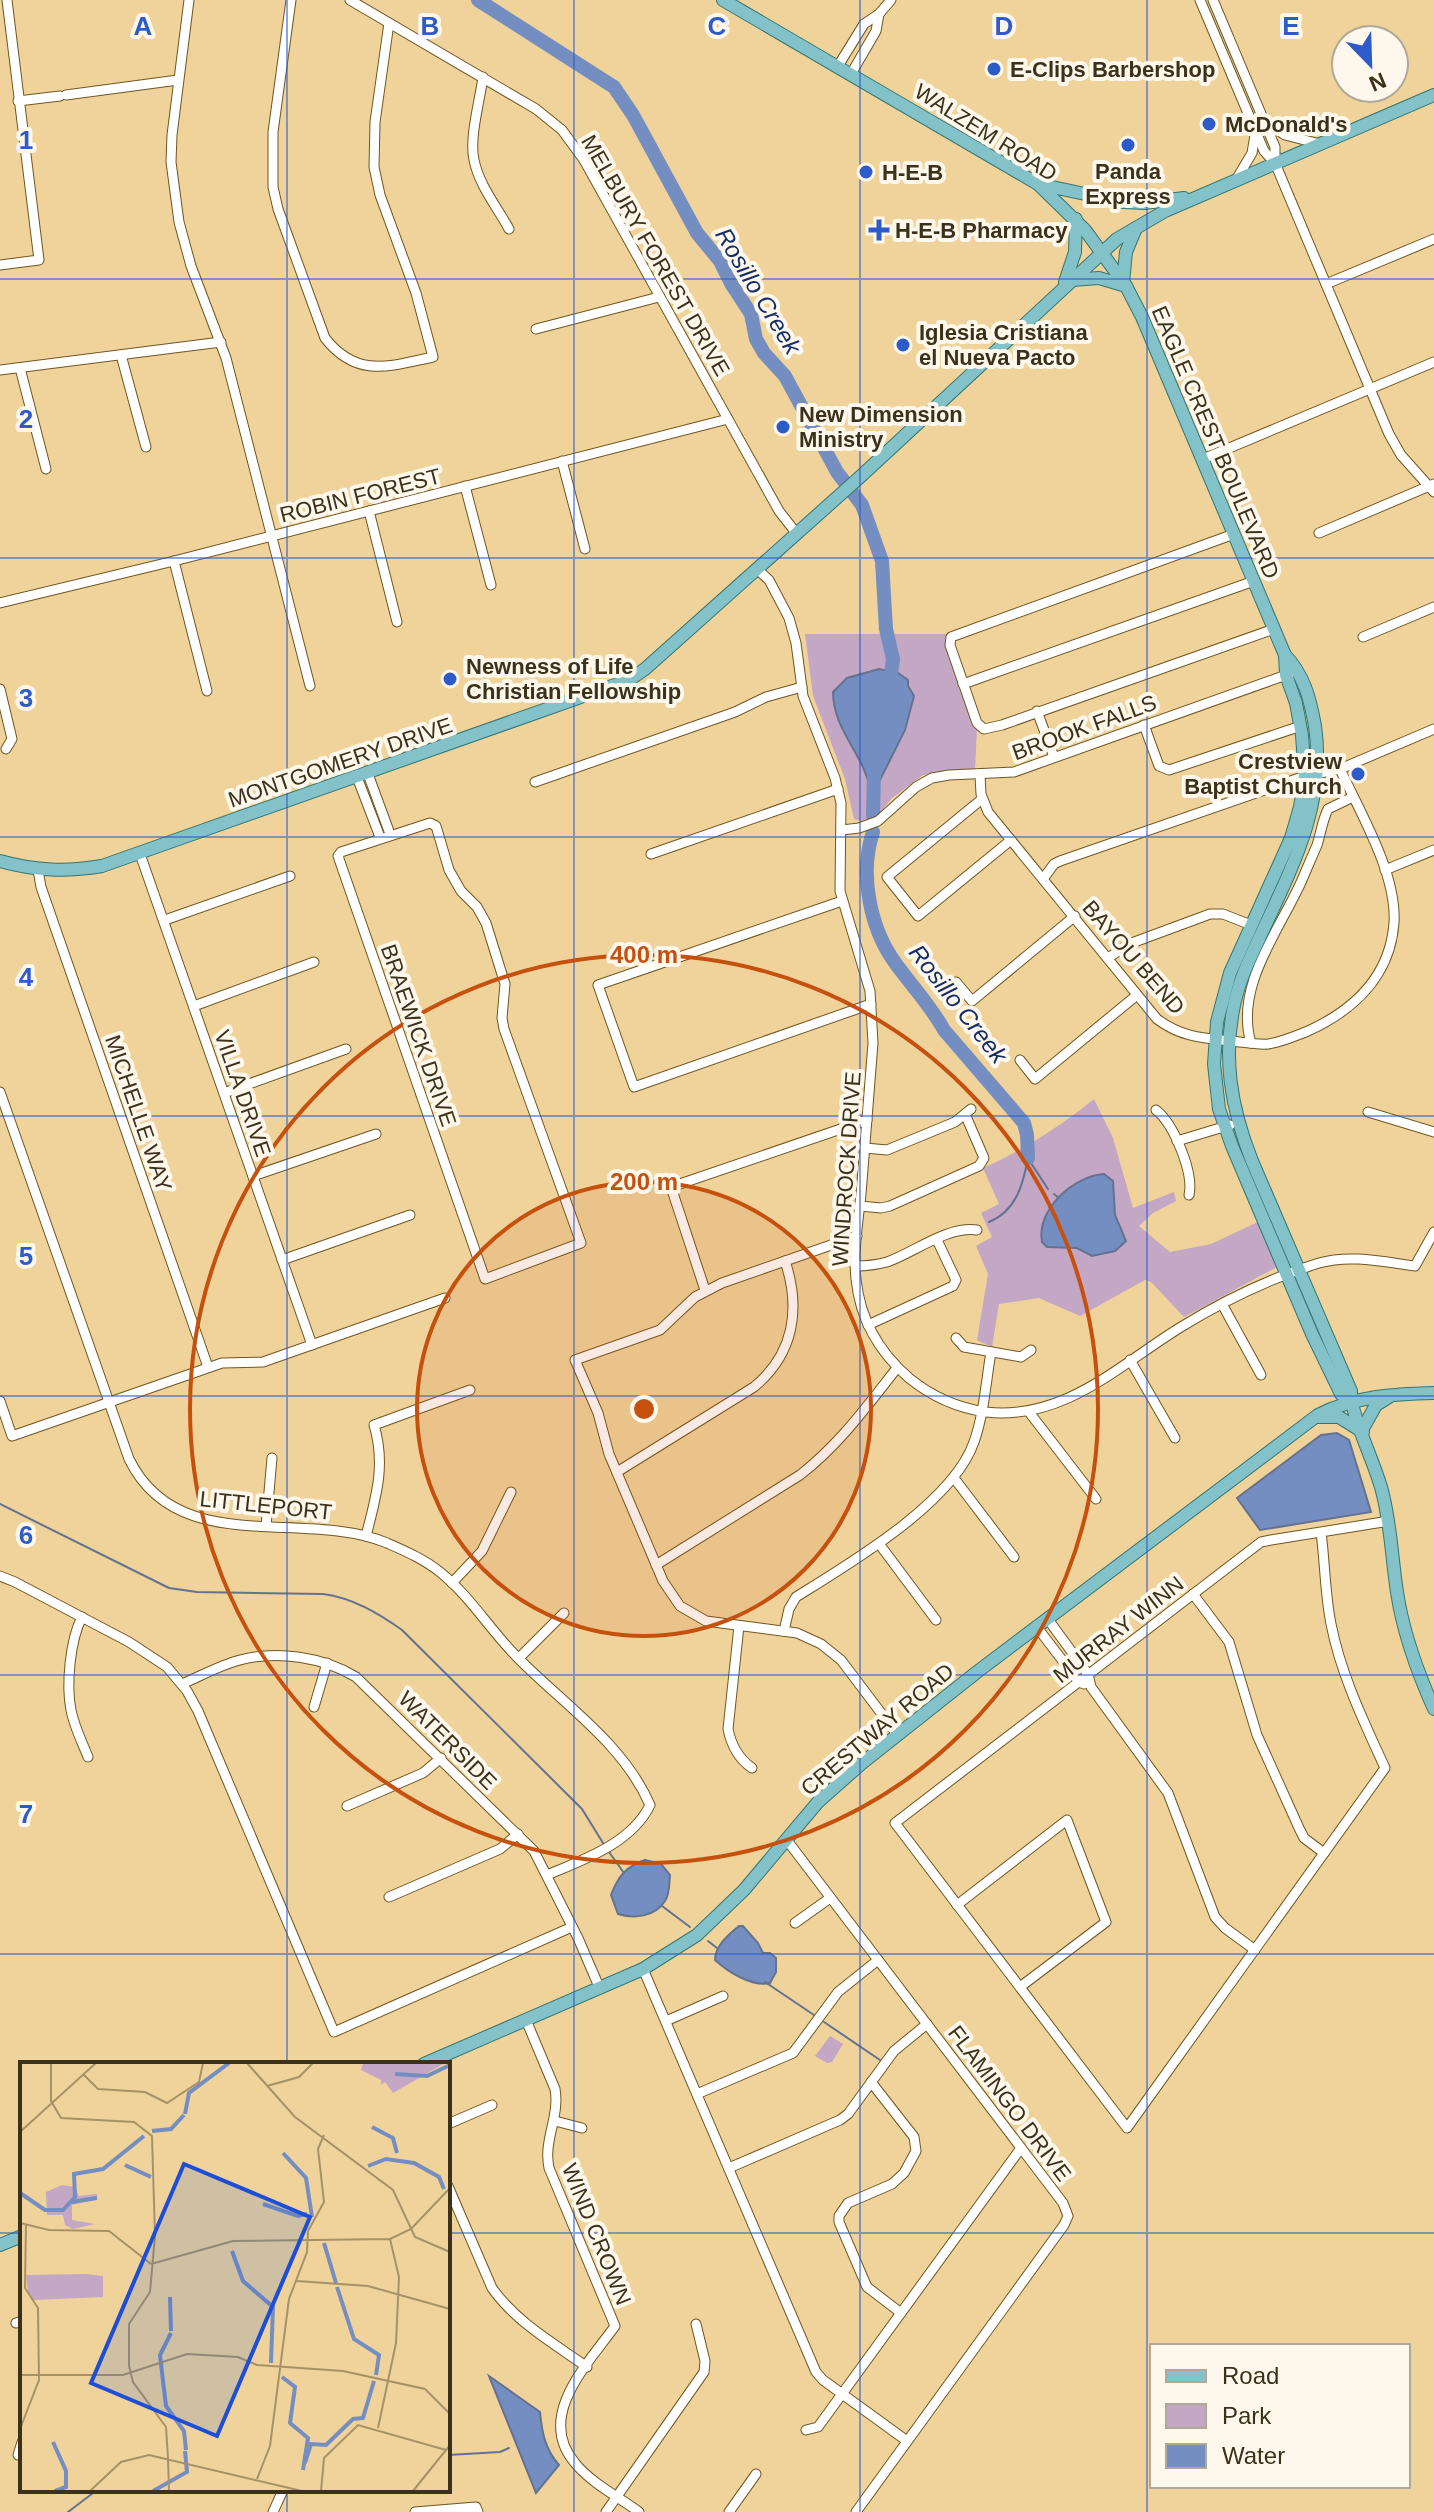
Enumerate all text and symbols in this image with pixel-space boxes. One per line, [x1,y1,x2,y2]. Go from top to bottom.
text: A [134,11,153,41]
text: B [421,11,439,41]
text: C [708,11,727,41]
text: D [995,11,1013,41]
text: E [1282,11,1300,41]
north arrow [1330,24,1410,104]
place label: E-Clips Barbershop [1010,57,1215,82]
marker: E-Clips Barbershop [985,60,1003,78]
text: N [1365,67,1390,97]
street label: WALZEM ROAD [910,79,1061,186]
place label: McDonald's [1225,112,1348,137]
marker: McDonald's [1200,115,1218,133]
text: 1 [19,125,33,155]
street label: MELBURY FOREST DRIVE [576,130,735,380]
marker: Panda Express [1119,136,1137,154]
place label: Panda Express [1085,159,1171,209]
place label: H-E-B [882,160,943,185]
marker: H-E-B [857,163,875,181]
place label: H-E-B Pharmacy [895,218,1068,243]
marker: H-E-B Pharmacy [870,221,888,239]
water label: Rosillo Creek [710,223,808,361]
street label: EAGLE CREST BOULEVARD [1147,302,1284,582]
place label: Iglesia Cristiana el Nueva Pacto [919,320,1089,370]
marker: Iglesia Cristiana el Nueva Pacto [894,336,912,354]
place label: New Dimension Ministry [799,402,963,452]
text: 2 [19,404,33,434]
marker: New Dimension Ministry [774,418,792,436]
street label: ROBIN FOREST [277,463,443,528]
place label: Newness of Life Christian Fellowship [466,654,681,704]
marker: Newness of Life Christian Fellowship [441,670,459,688]
text: 3 [19,683,33,713]
street label: BROOK FALLS [1009,690,1160,765]
street label: MONTGOMERY DRIVE [225,712,455,813]
place label: Crestview Baptist Church [1184,749,1343,799]
marker: Crestview Baptist Church [1349,765,1367,783]
street label: BAYOU BEND [1077,895,1190,1019]
water label: Rosillo Creek [904,939,1014,1070]
street label: BRAEWICK DRIVE [376,941,461,1129]
text: 400 m [610,941,678,968]
text: 4 [19,962,34,992]
street label: VILLA DRIVE [209,1027,276,1160]
street label: MICHELLE WAY [100,1032,177,1195]
street label: WINDROCK DRIVE [827,1071,866,1267]
text: 200 m [610,1168,678,1195]
text: 5 [19,1241,33,1271]
centre of rings [630,1395,658,1423]
street label: LITTLEPORT [199,1486,333,1525]
text: 6 [19,1520,33,1550]
street label: MURRAY WINN [1048,1571,1188,1688]
street label: CRESTWAY ROAD [796,1658,959,1801]
street label: WATERSIDE [393,1686,502,1795]
text: 7 [19,1799,33,1829]
street label: FLAMINGO DRIVE [943,2021,1076,2186]
inset map [20,2062,450,2492]
street label: WIND CROWN [557,2160,636,2309]
legend [1150,2344,1410,2488]
text: Road [1222,2362,1279,2389]
text: Park [1222,2402,1272,2429]
text: Water [1222,2442,1285,2469]

